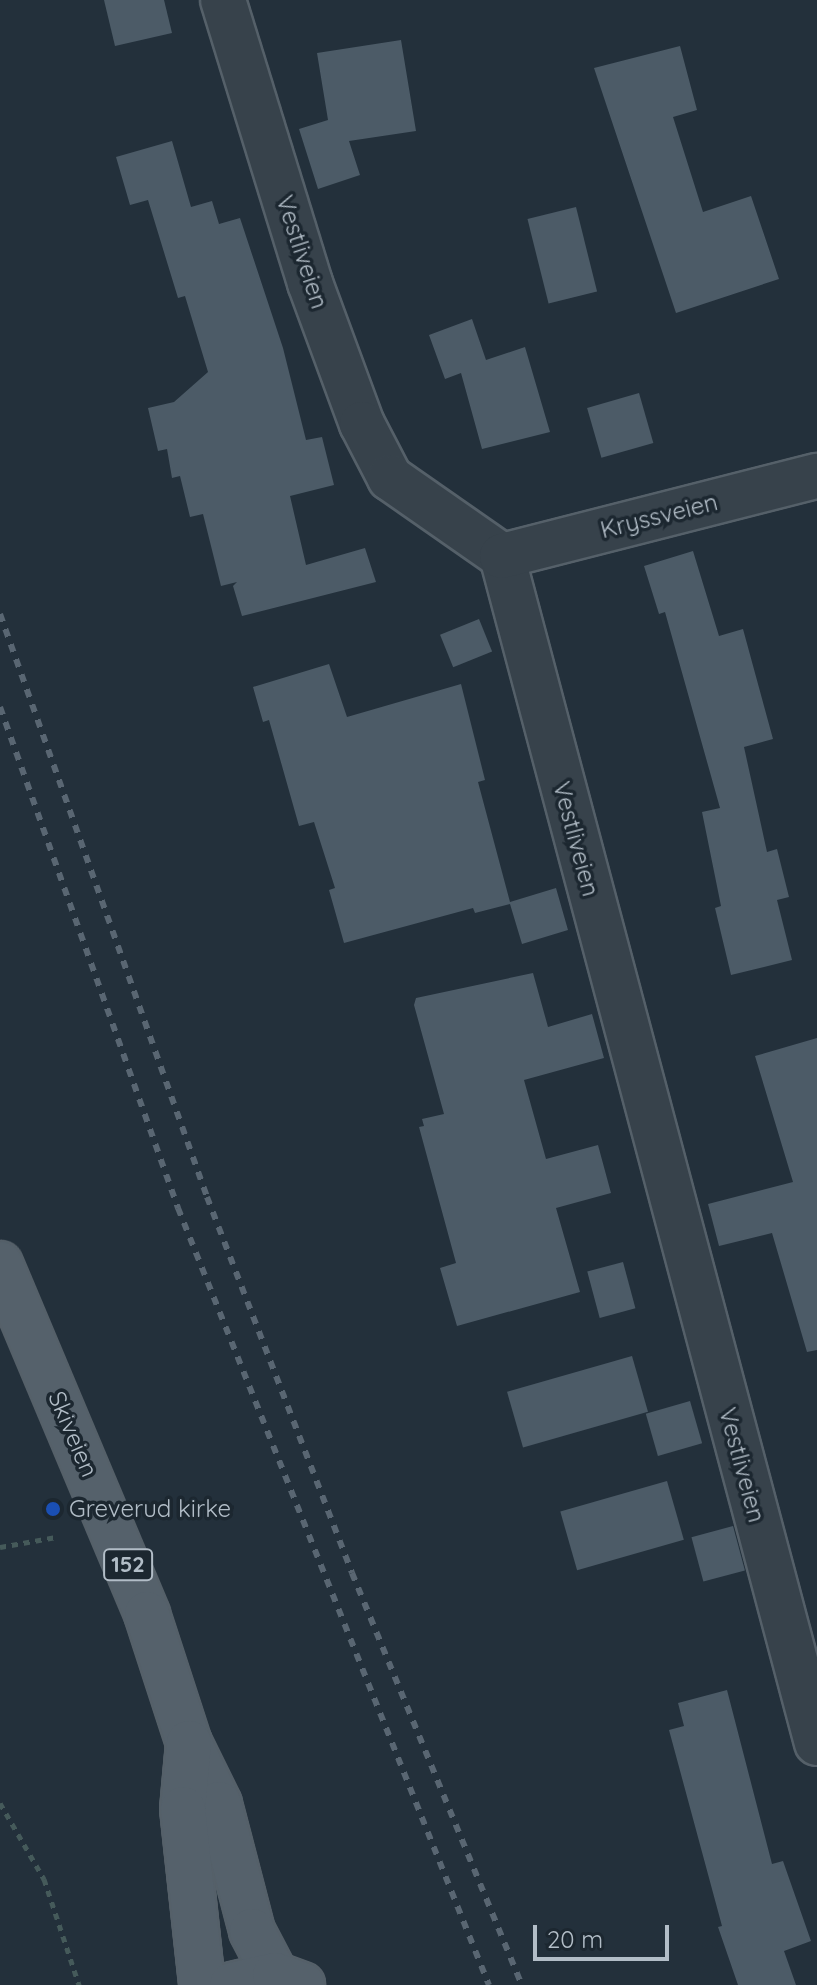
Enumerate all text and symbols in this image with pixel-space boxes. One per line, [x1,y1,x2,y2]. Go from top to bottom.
street label: Vestliveien [270,192,334,312]
street label: Kryssveien [597,488,721,544]
street label: Vestliveien [547,778,605,900]
street label: Skiveien [42,1387,104,1481]
street label: Vestliveien [713,1404,771,1526]
place label: Greverud kirke [69,1495,231,1523]
marker: Greverud kirke [44,1500,62,1518]
road number: 152 [102,1547,154,1583]
scale bar [537,1909,673,1959]
text: 20 m [547,1924,603,1954]

